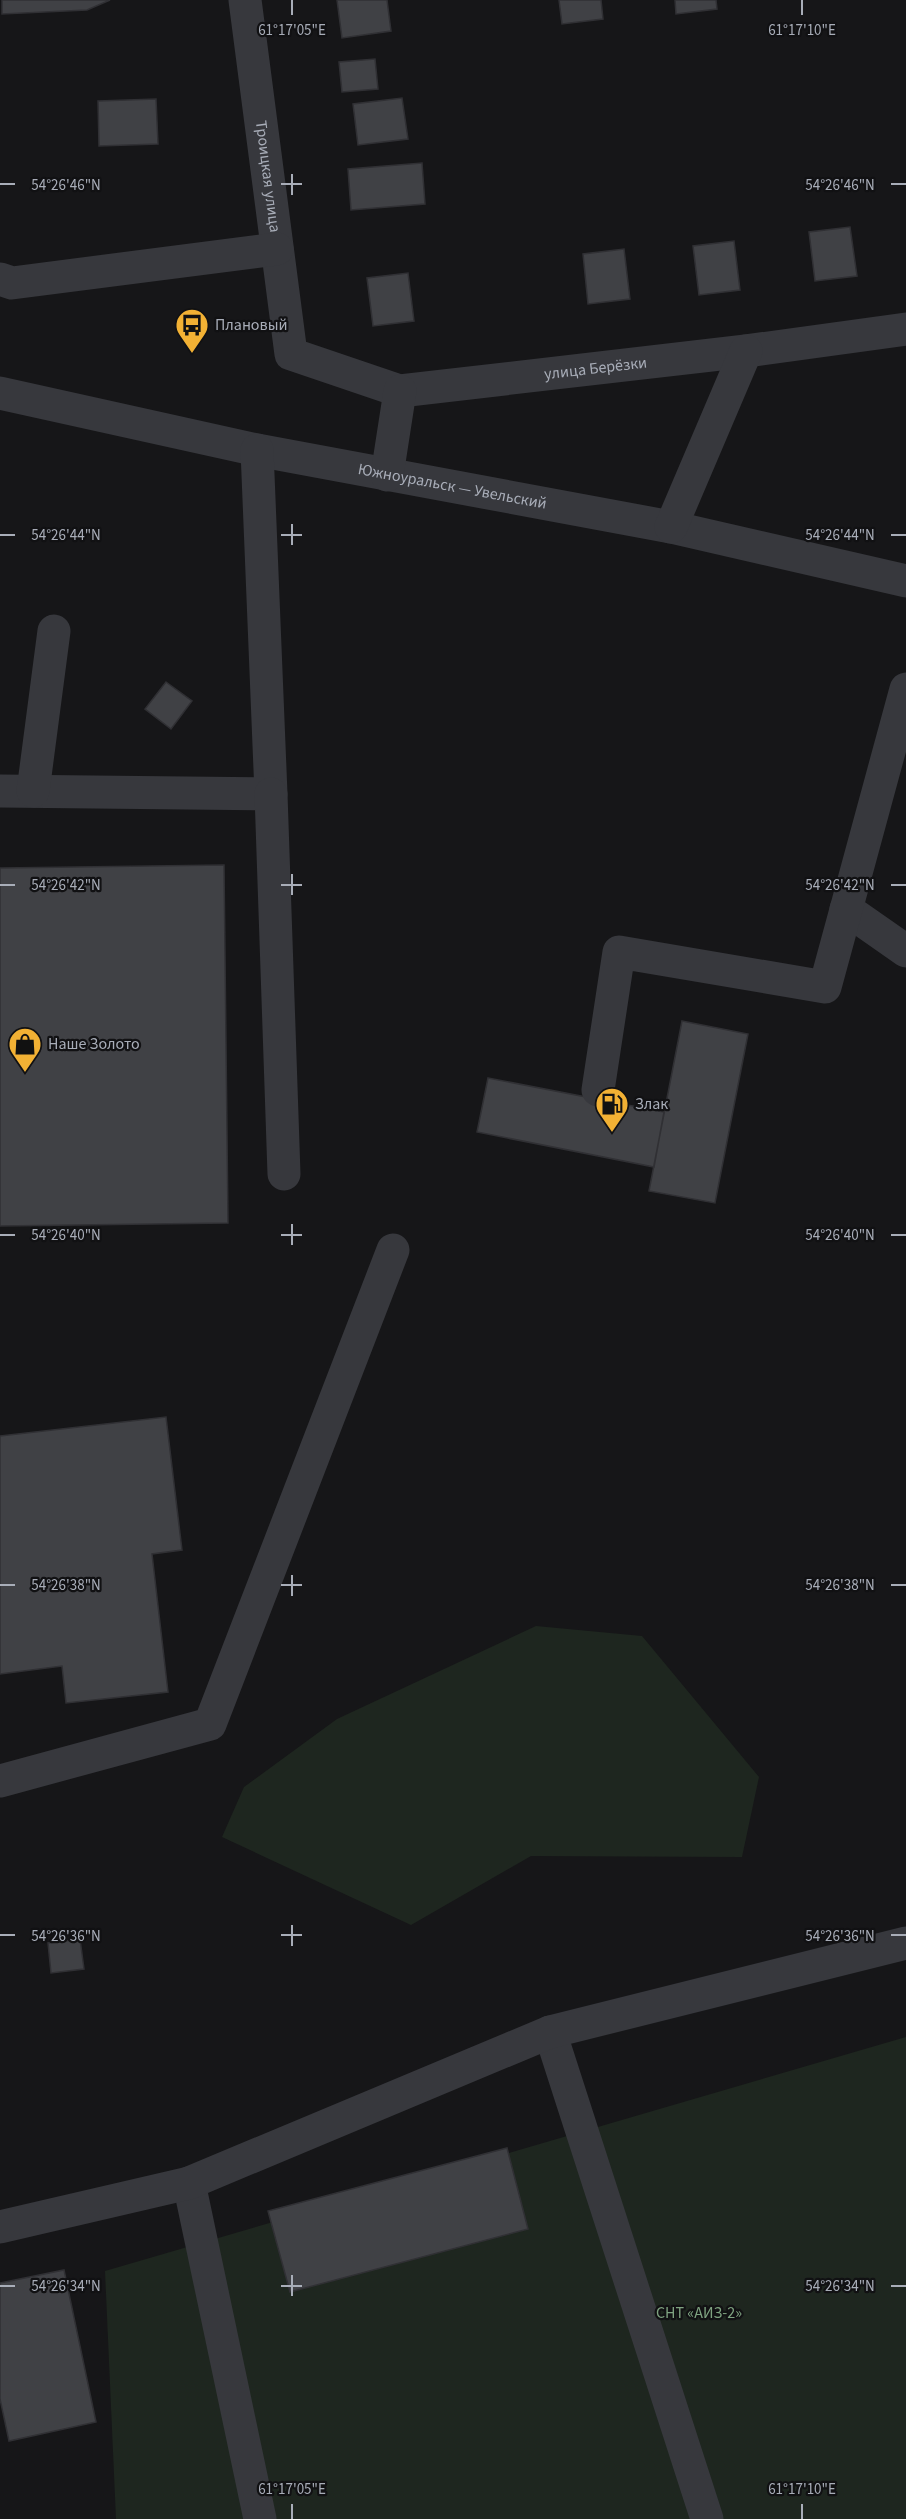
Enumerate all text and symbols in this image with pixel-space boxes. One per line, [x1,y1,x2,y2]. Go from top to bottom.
text: 61°17'05"E [258,20,326,41]
text: 61°17'10"E [768,20,836,41]
street label: Троицкая улица [250,119,286,234]
text: 54°26'46"N [31,175,101,196]
text: 54°26'46"N [805,175,875,196]
bus stop icon: Плановый [174,307,210,354]
place label: Плановый [215,314,288,336]
street label: улица Берёзки [543,352,648,385]
street label: Южноуральск — Увельский [356,458,549,515]
text: 54°26'44"N [31,525,101,546]
text: 54°26'44"N [805,525,875,546]
text: 54°26'42"N [31,875,101,896]
text: 54°26'42"N [805,875,875,896]
shop icon: Наше Золото [7,1026,43,1073]
place label: Наше Золото [48,1033,140,1055]
fuel station icon: Злак [594,1086,630,1133]
place label: Злак [635,1093,668,1115]
text: 54°26'40"N [31,1225,101,1246]
text: 54°26'40"N [805,1225,875,1246]
text: 54°26'38"N [31,1575,101,1596]
text: 54°26'38"N [805,1575,875,1596]
text: 54°26'36"N [31,1926,101,1947]
text: 54°26'36"N [805,1926,875,1947]
text: 54°26'34"N [31,2276,101,2297]
text: 54°26'34"N [805,2276,875,2297]
park label: СНТ «АИЗ-2» [656,2302,742,2324]
text: 61°17'05"E [258,2479,326,2500]
text: 61°17'10"E [768,2479,836,2500]

